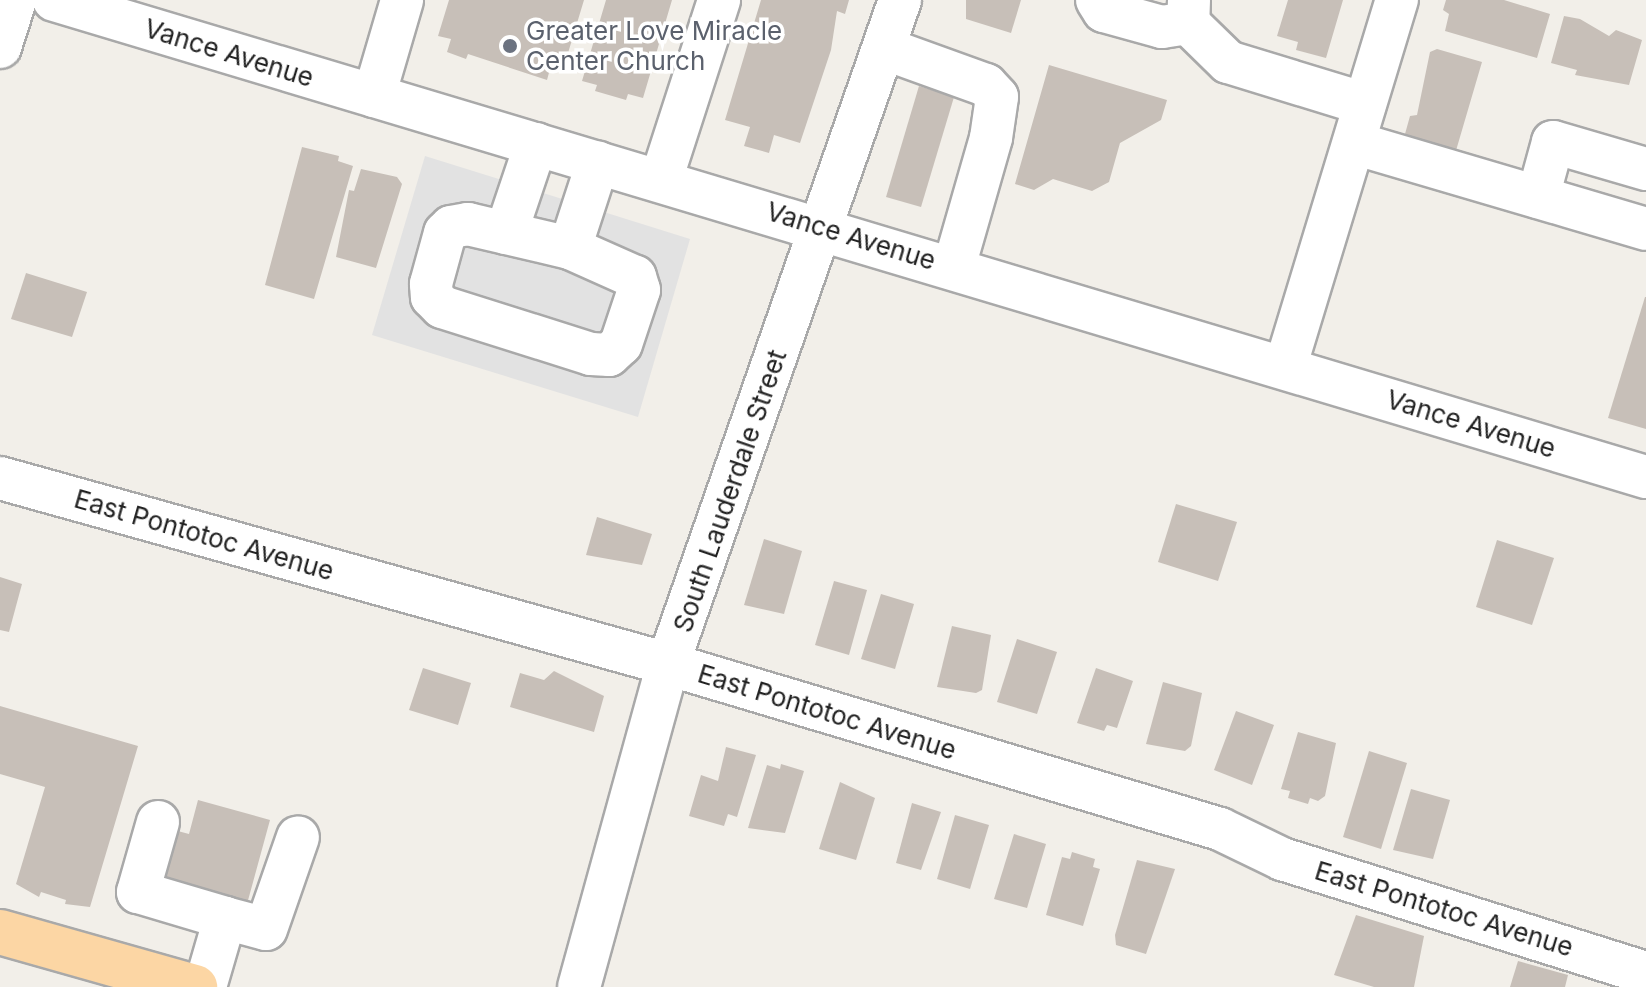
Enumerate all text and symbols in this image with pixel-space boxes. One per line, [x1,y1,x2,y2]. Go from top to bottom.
street label: Vance Avenue [141,12,317,94]
place label: Greater Love Miracle Center Church [526,15,782,76]
marker: Greater Love Miracle Center Church [501,37,519,55]
street label: Vance Avenue [763,195,939,277]
street label: South Lauderdale Street [667,346,793,636]
street label: Vance Avenue [1383,383,1559,465]
street label: East Pontotoc Avenue [71,483,337,587]
street label: East Pontotoc Avenue [694,658,960,766]
street label: East Pontotoc Avenue [1311,855,1577,963]

